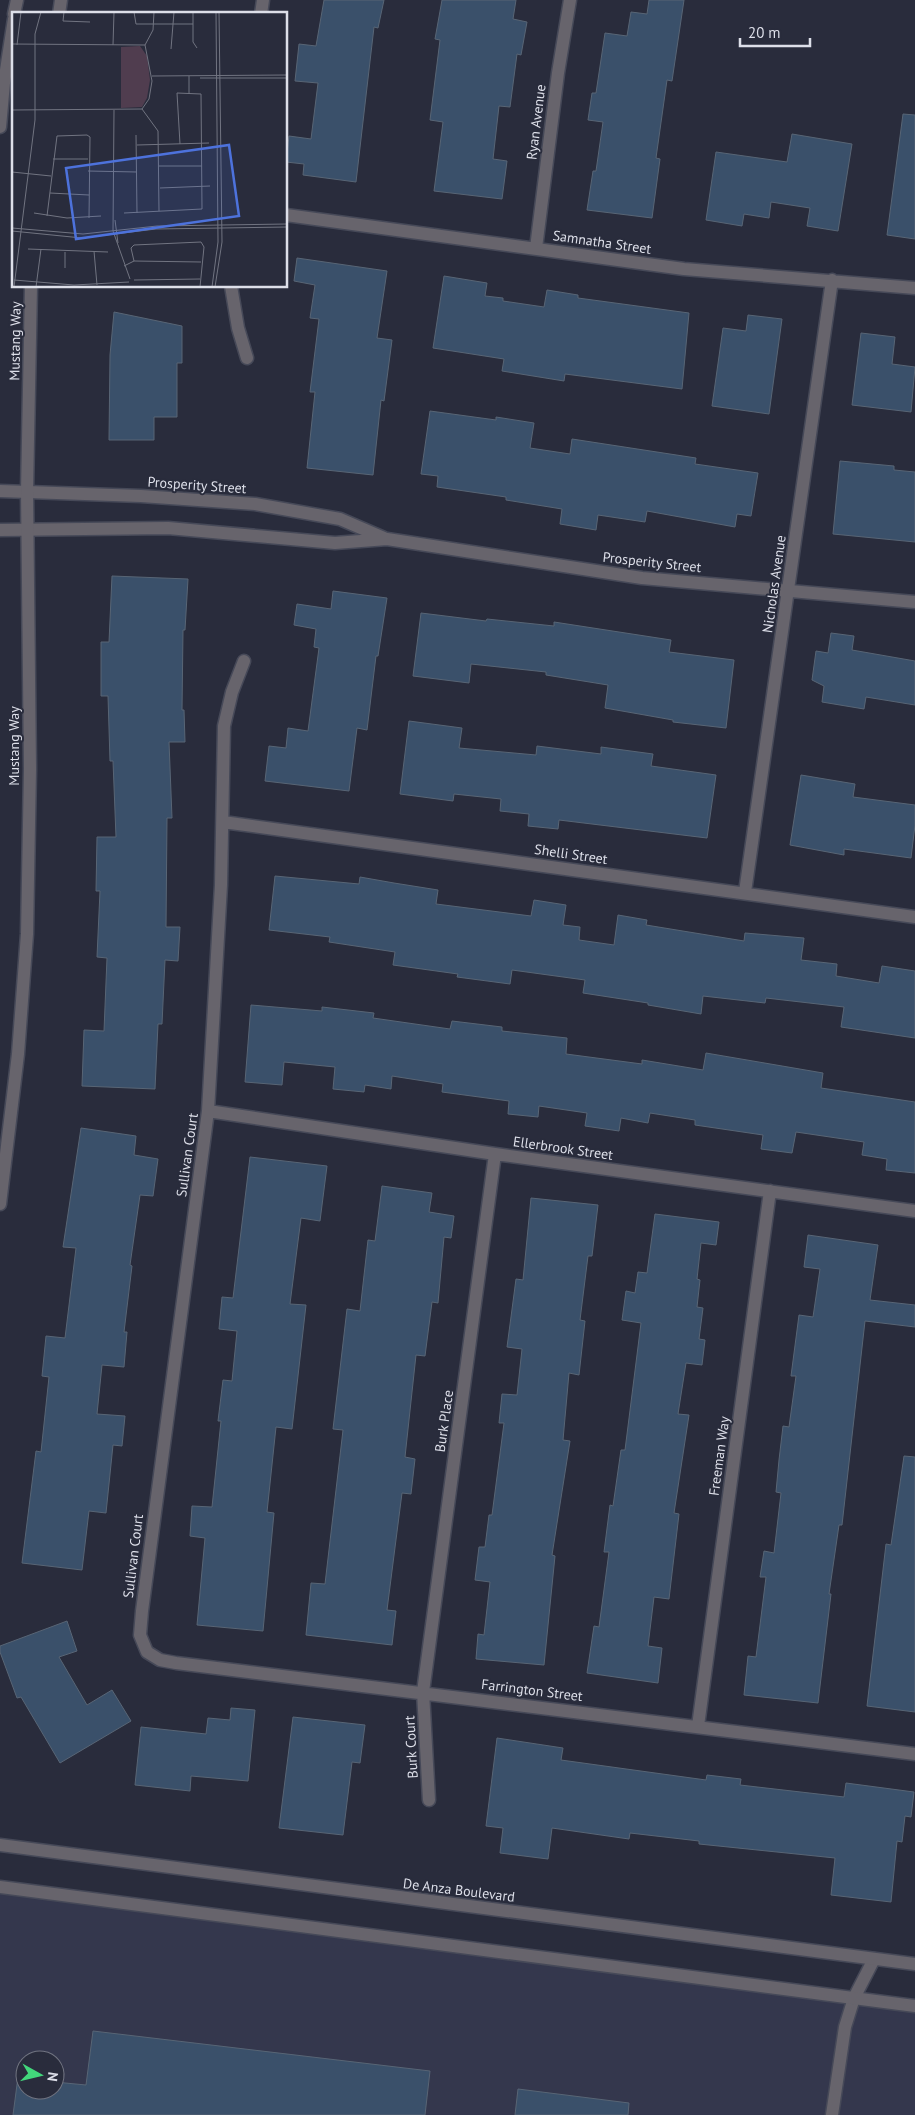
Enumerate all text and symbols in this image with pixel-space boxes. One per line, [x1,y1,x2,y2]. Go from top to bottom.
inset map [12,12,288,288]
scale bar [740,15,810,47]
text: 20 m [748,23,781,42]
street label: Ryan Avenue [522,83,550,161]
street label: Samnatha Street [552,226,653,258]
street label: Mustang Way [5,301,25,381]
street label: Prosperity Street [147,473,247,497]
street label: Nicholas Avenue [758,534,790,634]
street label: Prosperity Street [602,548,702,576]
street label: Mustang Way [5,706,23,786]
street label: Shelli Street [533,840,609,868]
street label: Sullivan Court [172,1112,202,1198]
street label: Ellerbrook Street [512,1132,614,1164]
street label: Burk Place [431,1389,457,1453]
street label: Freeman Way [705,1415,734,1497]
street label: Sullivan Court [119,1513,147,1599]
street label: Farrington Street [480,1675,584,1705]
street label: Burk Court [400,1715,422,1779]
street label: De Anza Boulevard [402,1874,516,1906]
north arrow [15,2050,65,2100]
text: N [43,2071,62,2083]

